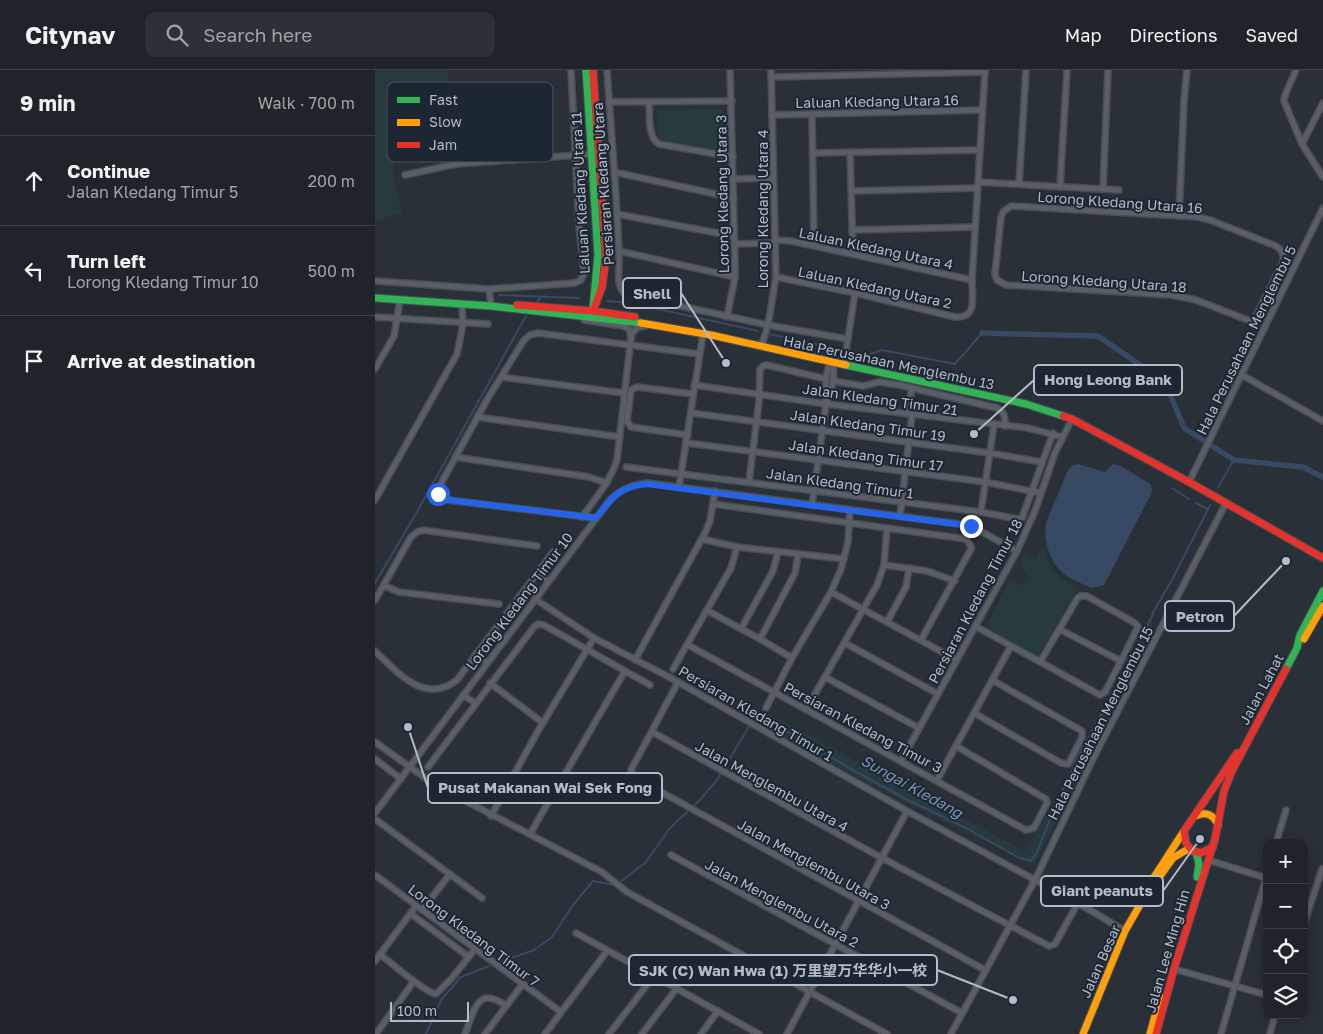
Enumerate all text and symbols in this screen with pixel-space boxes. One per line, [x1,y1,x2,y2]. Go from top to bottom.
search box [145,12,495,57]
text: Citynav [25,20,115,49]
icon: search [163,21,191,49]
text: Search here [203,23,312,46]
text: Map [1065,24,1101,46]
text: Directions [1129,24,1217,46]
text: Saved [1245,24,1298,46]
legend [387,82,553,162]
text: 9 min [20,90,75,116]
text: Fast [429,91,458,108]
street label: Laluan Kledang Utara 16 [795,91,959,111]
text: Walk · 700 m [258,93,355,113]
street label: Persiaran Kledang Utara [589,102,617,266]
street label: Laluan Kledang Utara 11 [567,111,593,274]
text: Slow [429,113,462,130]
street label: Lorong Kledang Utara 3 [712,115,732,273]
street label: Lorong Kledang Utara 4 [754,130,771,288]
text: Jam [429,136,457,153]
text: Continue [67,159,150,182]
icon: ahead [20,167,48,195]
text: 200 m [308,171,355,191]
text: Jalan Kledang Timur 5 [67,182,238,202]
street label: Lorong Kledang Utara 16 [1037,188,1203,216]
street label: Laluan Kledang Utara 4 [797,223,955,273]
street label: Hala Perusahaan Menglembu 5 [1193,243,1299,437]
text: Turn left [67,249,146,272]
icon: left [20,257,48,285]
text: 500 m [308,261,355,281]
street label: Laluan Kledang Utara 2 [797,262,953,312]
street label: Lorong Kledang Utara 18 [1021,267,1187,295]
text: Lorong Kledang Timur 10 [67,272,259,292]
callout: Shell [623,278,681,308]
text: Shell [633,284,671,302]
street label: Hala Perusahaan Menglembu 13 [782,331,996,393]
icon: arrive [20,347,48,375]
text: Arrive at destination [67,349,255,372]
callout: Hong Leong Bank [1034,365,1182,395]
text: Hong Leong Bank [1044,370,1172,388]
street label: Jalan Kledang Timur 21 [801,380,959,418]
street label: Jalan Kledang Timur 19 [789,406,947,444]
street label: Jalan Kledang Timur 17 [788,436,944,474]
street label: Jalan Kledang Timur 1 [765,464,915,502]
route start [427,483,450,506]
route end [960,515,983,538]
street label: Persiaran Kledang Timur 18 [924,516,1026,686]
street label: Lorong Kledang Timur 10 [462,529,576,673]
callout: Petron [1165,601,1234,631]
text: Petron [1176,607,1224,625]
street label: Hala Perusahaan Menglembu 15 [1044,623,1156,823]
street label: Jalan Lahat [1235,650,1287,728]
street label: Persiaran Kledang Timur 1 [676,662,836,764]
street label: Persiaran Kledang Timur 3 [781,678,945,776]
street label: Jalan Menglembu Utara 4 [693,737,851,835]
water label: Sungai Kledang [858,751,967,823]
callout: Pusat Makanan Wai Sek Fong [428,773,662,803]
text: Pusat Makanan Wai Sek Fong [438,778,652,796]
street label: Jalan Menglembu Utara 3 [735,815,893,913]
map controls [1263,839,1308,1019]
button: + [1263,839,1308,884]
street label: Jalan Menglembu Utara 2 [702,855,862,951]
callout: Giant peanuts [1041,876,1163,906]
street label: Lorong Kledang Timur 7 [405,880,543,990]
text: Giant peanuts [1051,881,1153,899]
button: − [1263,884,1308,929]
street label: Jalan Lee Ming Hin [1141,887,1193,1015]
street label: Jalan Besar [1076,921,1124,1000]
button: locate [1263,929,1308,974]
callout: SJK (C) Wan Hwa (1) 万里望万华华小一校 [629,955,937,985]
text: SJK (C) Wan Hwa (1) 万里望万华华小一校 [639,961,927,979]
button: layers [1263,974,1308,1019]
scale bar [390,999,469,1022]
text: 100 m [397,1002,437,1019]

